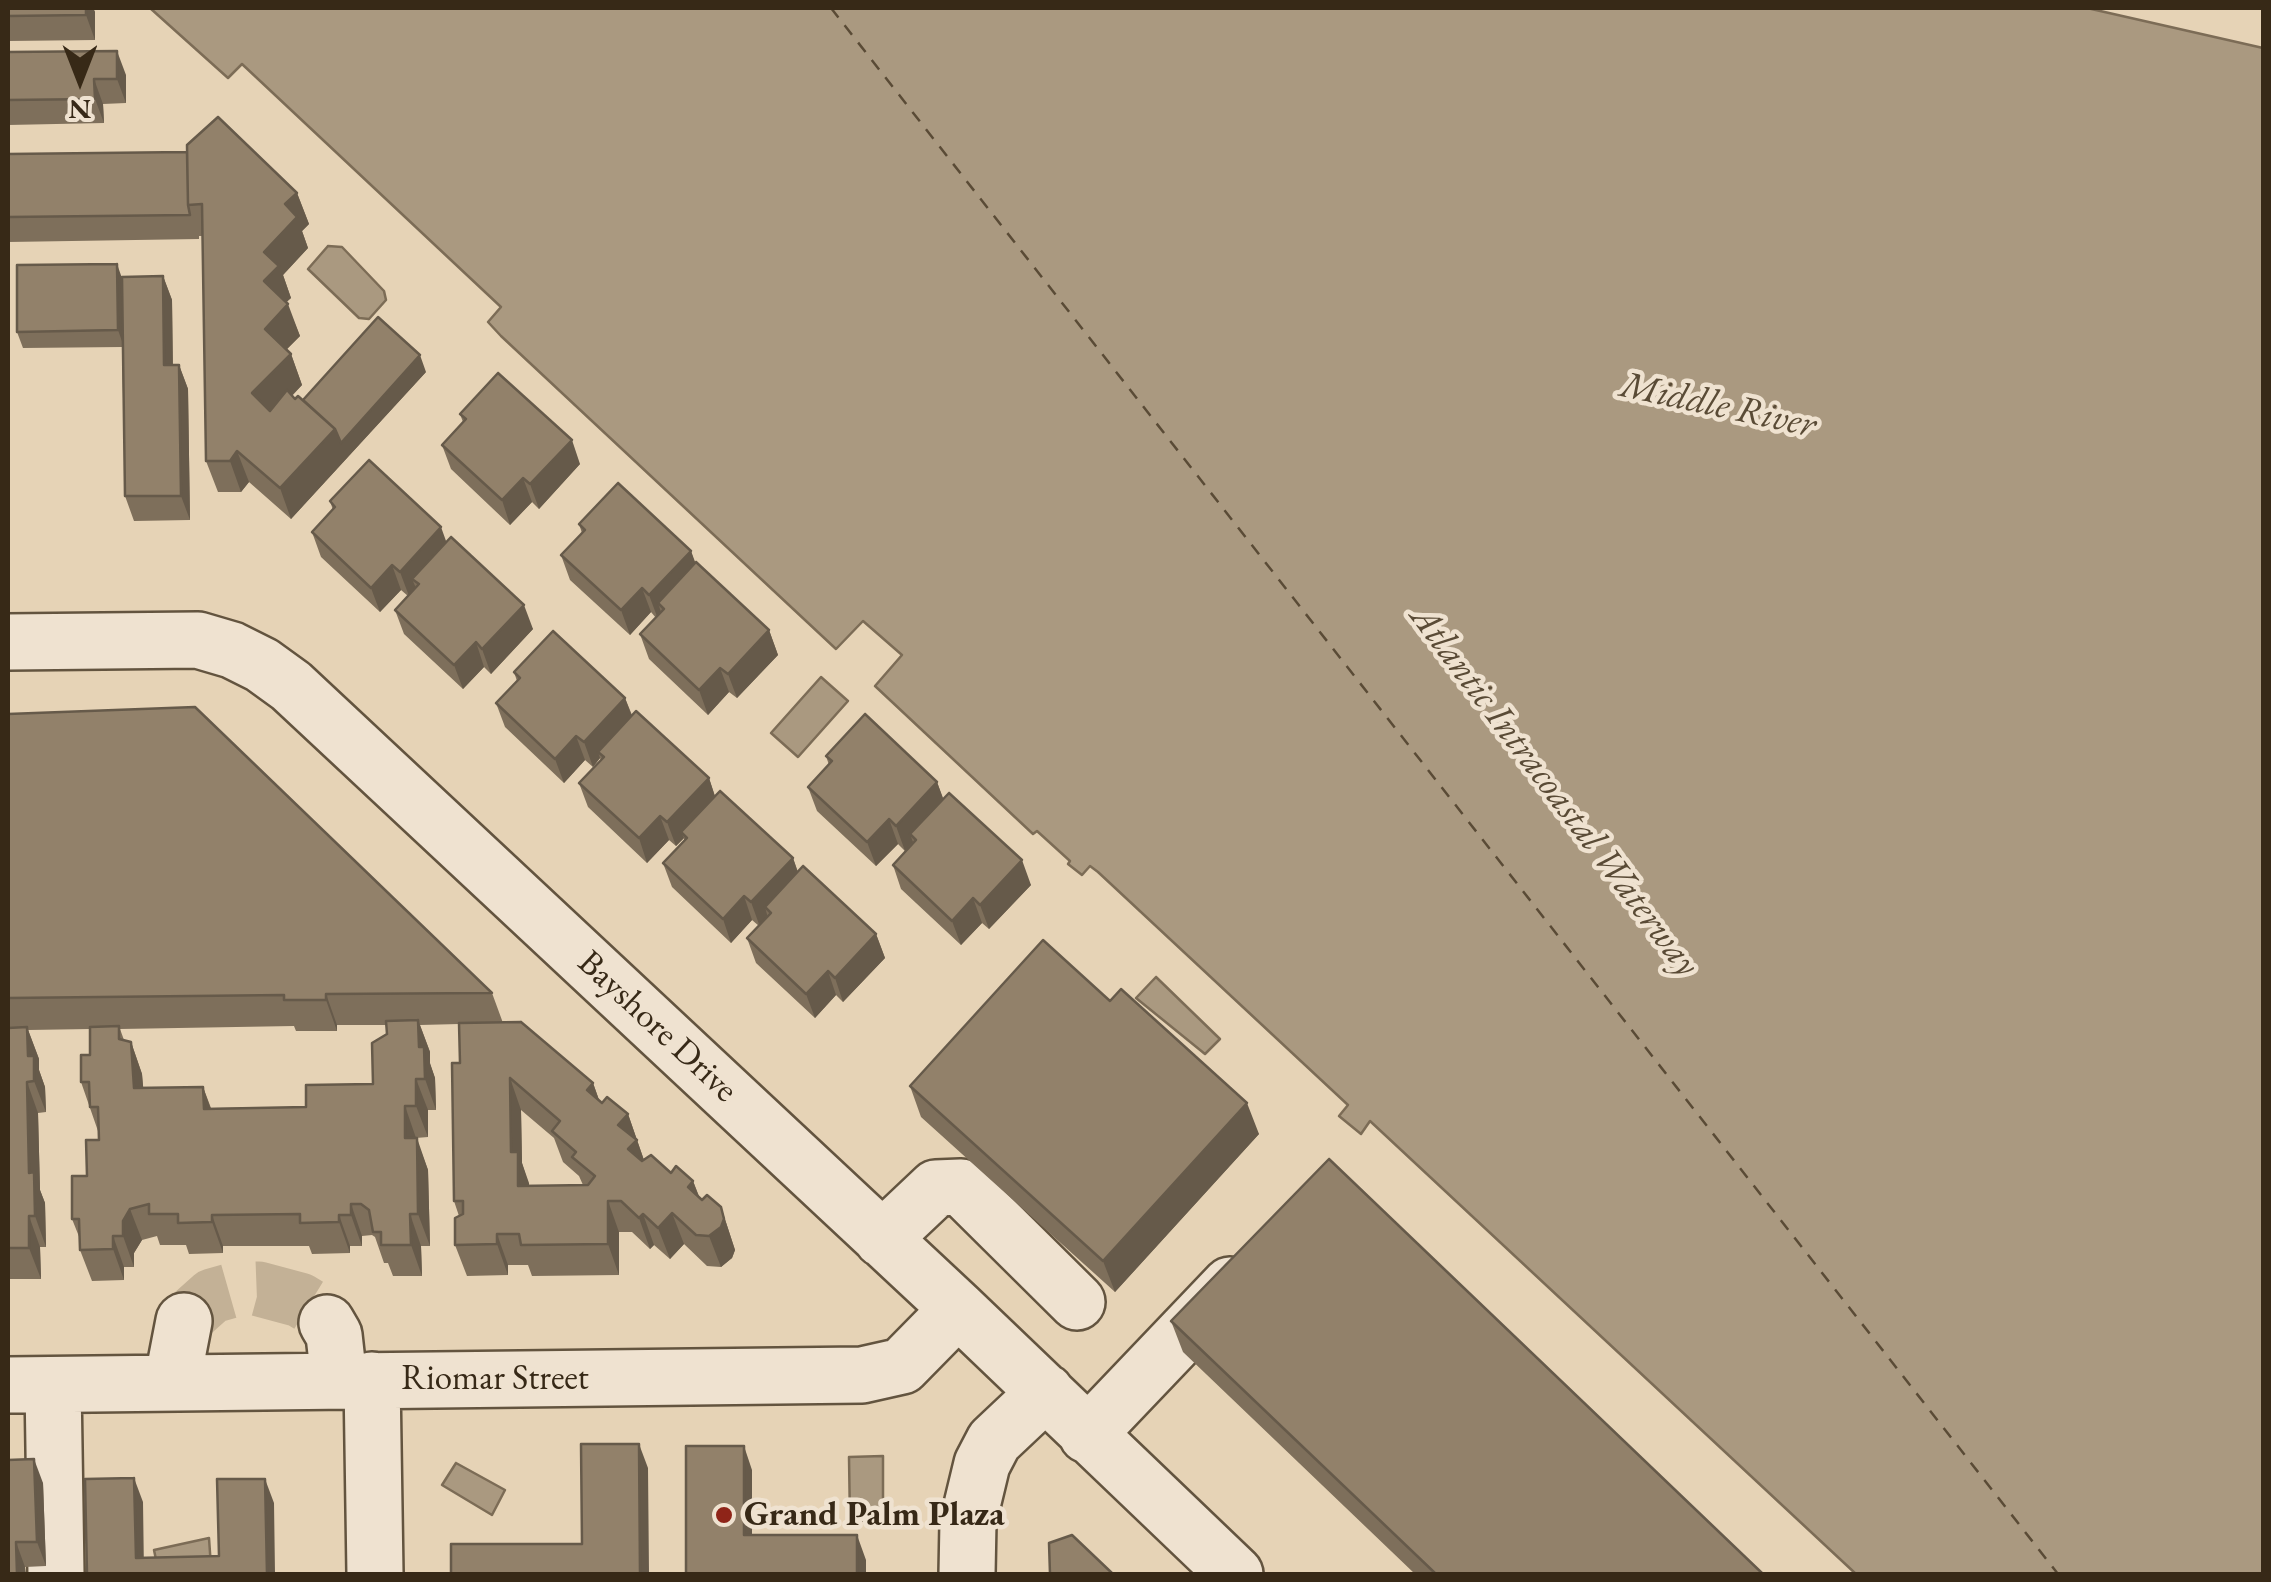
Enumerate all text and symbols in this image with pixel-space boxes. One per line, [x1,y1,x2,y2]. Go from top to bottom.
north arrow [30,30,130,130]
text: N [69,92,91,128]
water label: Middle River [1616,363,1820,449]
water label: Atlantic Intracoastal Waterway [1399,596,1709,986]
street label: Bayshore Drive [568,942,746,1112]
street label: Riomar Street [401,1358,589,1400]
place label: Grand Palm Plaza [744,1494,1005,1536]
marker: Grand Palm Plaza [713,1504,735,1526]

